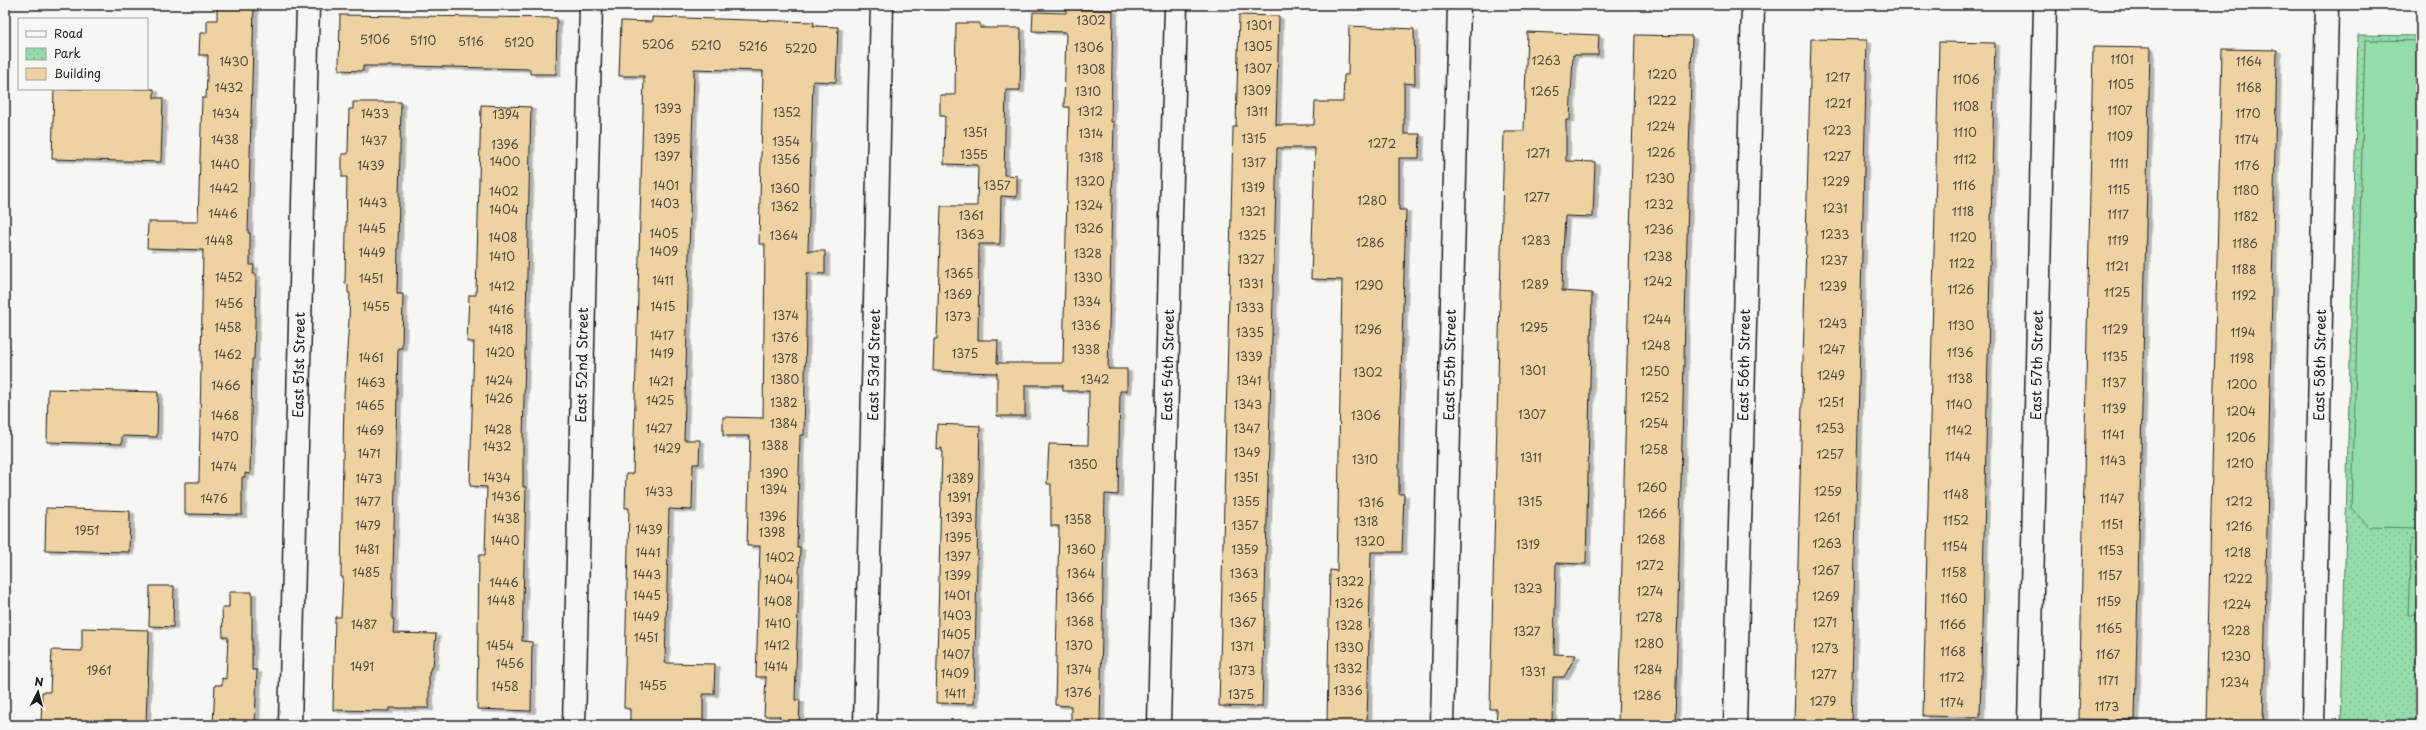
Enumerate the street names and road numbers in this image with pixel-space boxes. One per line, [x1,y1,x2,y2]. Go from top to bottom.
street label: East 52nd Street [570,307,593,423]
street label: East 56th Street [1732,308,1755,421]
street label: East 53rd Street [862,309,885,421]
street label: East 54th Street [1156,309,1179,421]
street label: East 55th Street [1438,309,1461,421]
street label: East 57th Street [2025,309,2048,420]
street label: East 58th Street [2308,309,2331,421]
street label: East 51st Street [287,311,310,418]

